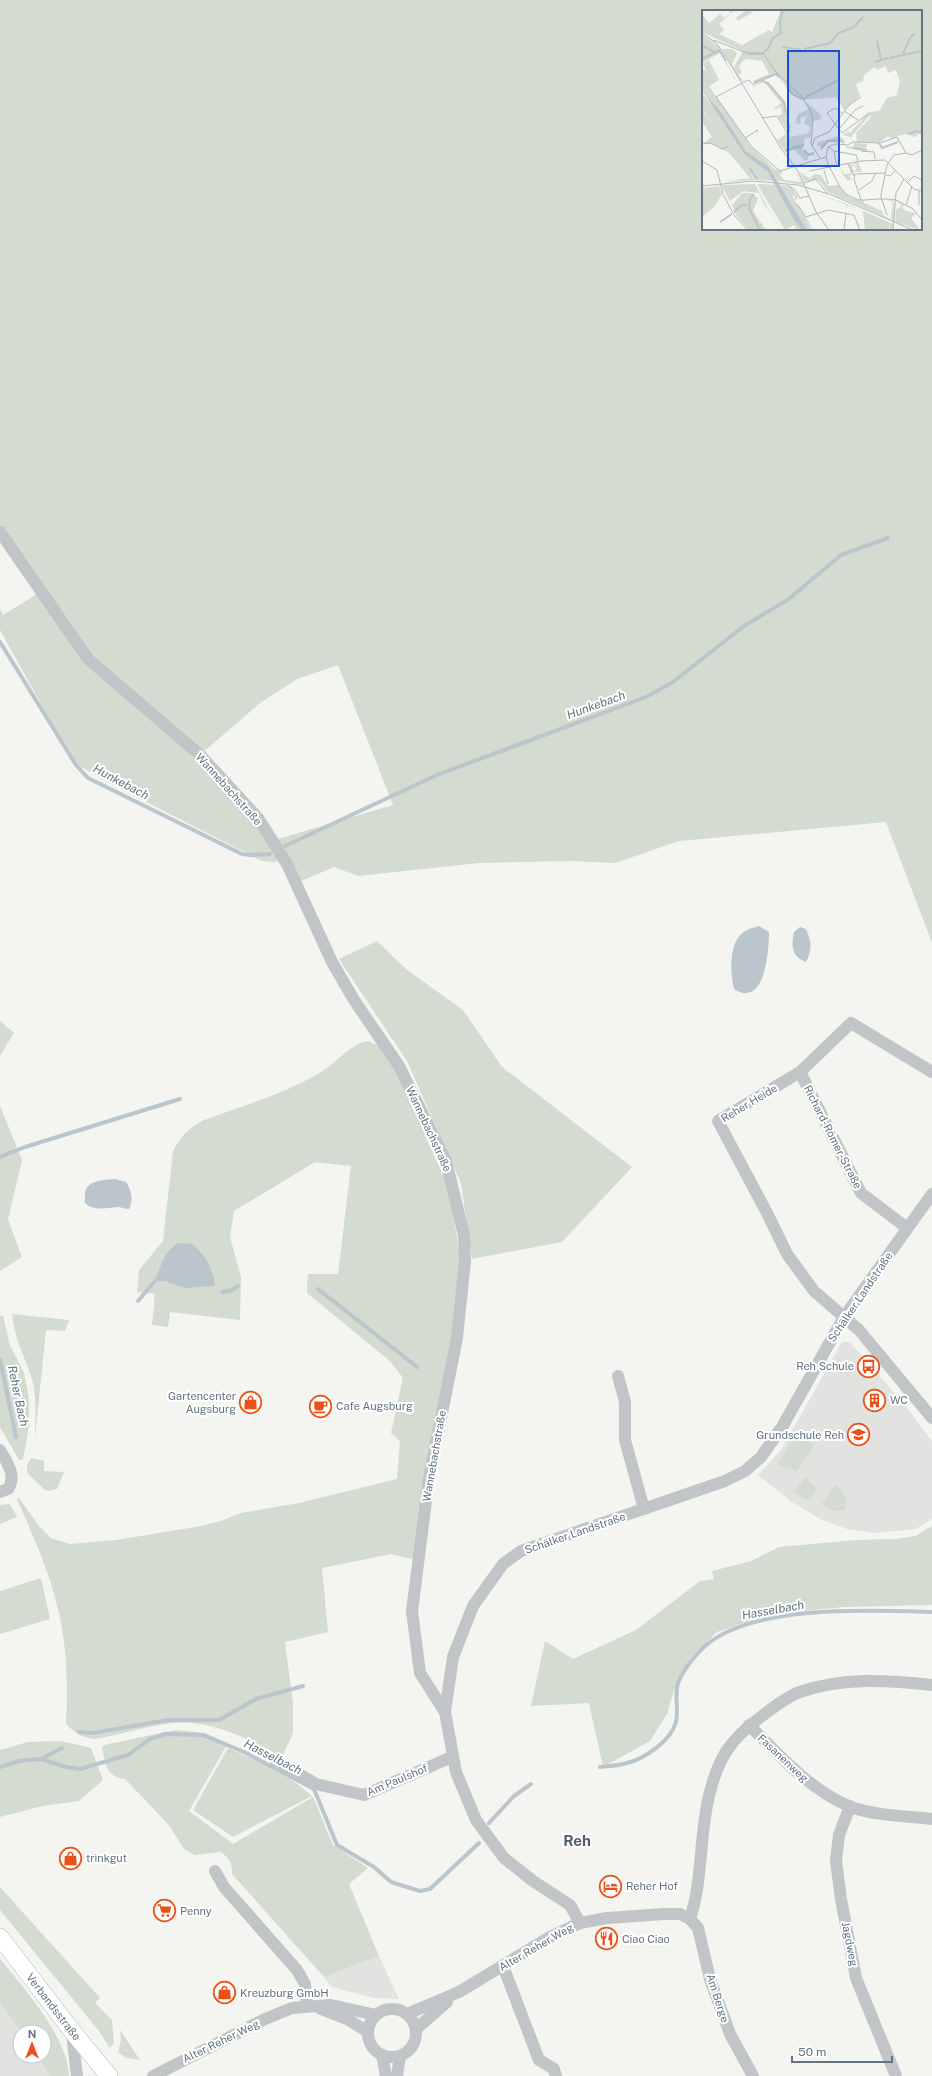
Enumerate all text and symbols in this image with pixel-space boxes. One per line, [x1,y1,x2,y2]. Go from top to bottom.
inset map [702,10,922,230]
water label: Hunkebach [565,688,627,722]
street label: Wannebachstraße [194,751,264,827]
water label: Hunkebach [91,761,152,803]
street label: Reher Heide [719,1082,779,1124]
street label: Richard-Römer-Straße [802,1083,864,1191]
street label: Wannebachstraße [404,1085,454,1173]
street label: Schälker Landstraße [825,1250,895,1344]
bus stop icon: Reh Schule [856,1353,882,1379]
place label: Reh Schule [796,1360,854,1372]
water label: Reher Bach [5,1364,31,1428]
building icon: WC [862,1387,888,1413]
shop icon: Gartencenter Augsburg [238,1389,264,1415]
place label: Gartencenter Augsburg [168,1390,236,1415]
cafe icon: Cafe Augsburg [307,1393,333,1419]
place label: WC [890,1394,908,1406]
place label: Cafe Augsburg [336,1400,413,1412]
street label: Wannebachstraße [420,1409,448,1503]
school or university icon: Grundschule Reh [846,1422,872,1448]
place label: Grundschule Reh [756,1429,844,1441]
street label: Schälker Landstraße [523,1510,627,1556]
water label: Hasselbach [741,1598,805,1622]
street label: Fasanenweg [755,1732,811,1784]
water label: Hasselbach [242,1736,304,1778]
street label: Am Paulshof [365,1762,430,1798]
district label: Reh [563,1832,591,1849]
shop icon: trinkgut [57,1845,83,1871]
place label: trinkgut [86,1852,127,1864]
hotel icon: Reher Hof [598,1873,624,1899]
place label: Reher Hof [626,1880,678,1892]
supermarket icon: Penny [152,1898,178,1924]
place label: Penny [180,1905,212,1917]
street label: Alter Reher Weg [497,1921,575,1973]
street label: Jagdweg [840,1921,860,1967]
restaurant icon: Ciao Ciao [594,1926,620,1952]
place label: Ciao Ciao [622,1933,670,1945]
street label: Verbandsstraße [24,1971,83,2043]
street label: Am Berge [704,1972,732,2024]
shop icon: Kreuzburg GmbH [211,1980,237,2006]
place label: Kreuzburg GmbH [240,1987,329,1999]
street label: Alter Reher Weg [181,2017,261,2065]
north arrow [12,2024,52,2064]
text: N [28,2028,36,2040]
scale bar [792,2038,892,2064]
text: 50 m [798,2045,826,2059]

